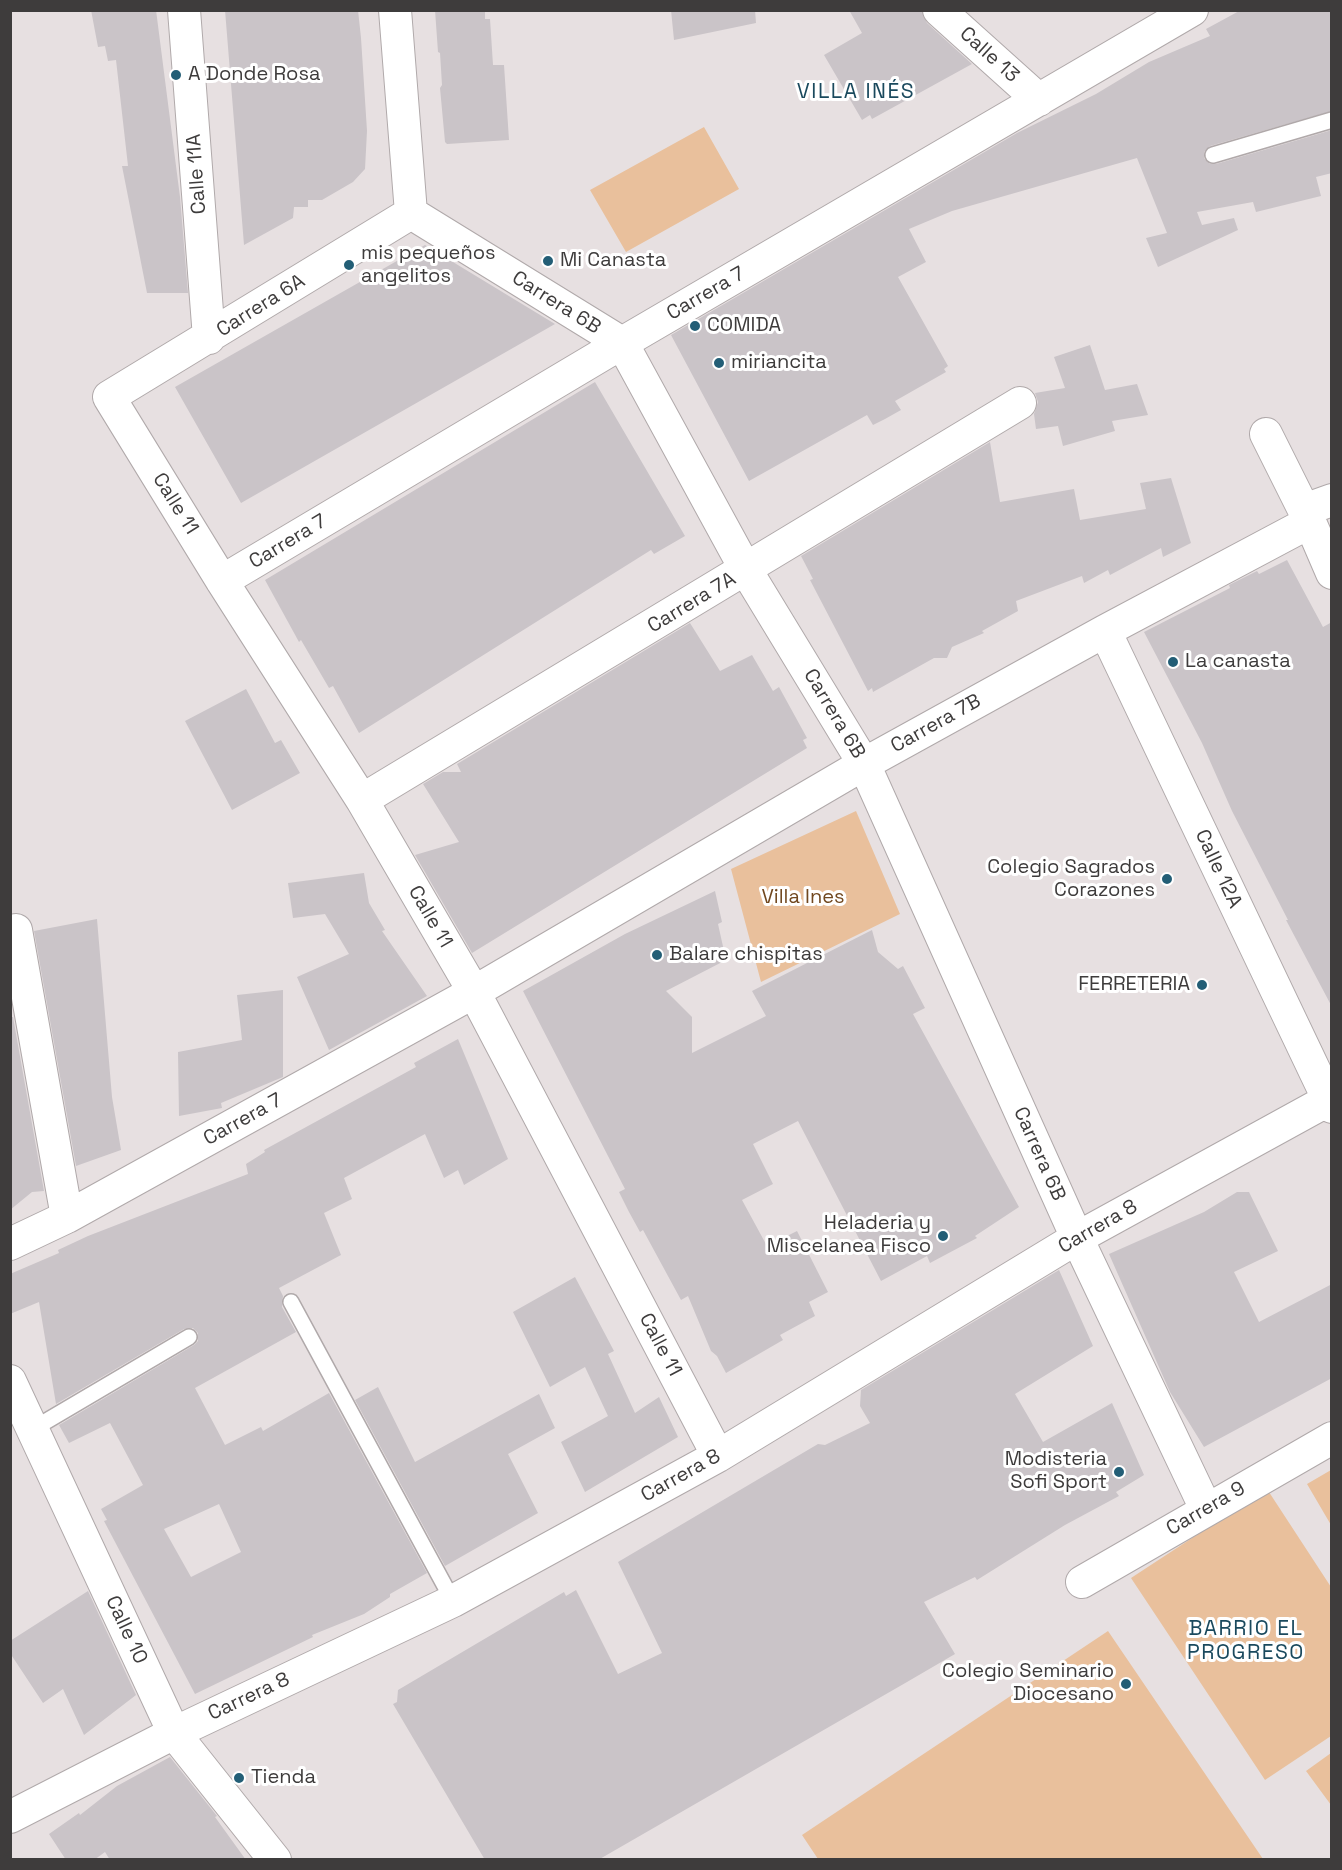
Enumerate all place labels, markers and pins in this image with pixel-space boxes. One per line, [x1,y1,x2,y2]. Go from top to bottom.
place label: A Donde Rosa [188,63,320,87]
marker: A Donde Rosa [169,68,183,82]
place label: mis pequeños angelitos [361,242,496,289]
place label: Mi Canasta [560,249,666,273]
marker: Mi Canasta [541,254,555,268]
marker: mis pequeños angelitos [342,258,356,272]
place label: COMIDA [707,314,781,338]
marker: COMIDA [688,319,702,333]
place label: miriancita [731,351,827,375]
marker: miriancita [712,356,726,370]
place label: La canasta [1185,650,1291,674]
marker: La canasta [1166,655,1180,669]
place label: Colegio Sagrados Corazones [987,856,1155,903]
marker: Colegio Sagrados Corazones [1160,872,1174,886]
place label: Balare chispitas [669,943,823,967]
marker: Balare chispitas [650,948,664,962]
place label: FERRETERIA [1078,973,1190,997]
marker: FERRETERIA [1195,978,1209,992]
place label: Heladeria y Miscelanea Fisco [767,1212,931,1259]
marker: Heladeria y Miscelanea Fisco [936,1229,950,1243]
place label: Modisteria Sofi Sport [1005,1448,1107,1495]
marker: Modisteria Sofi Sport [1112,1465,1126,1479]
place label: Colegio Seminario Diocesano [942,1660,1114,1707]
marker: Colegio Seminario Diocesano [1119,1677,1133,1691]
place label: Tienda [251,1766,316,1790]
marker: Tienda [232,1771,246,1785]

